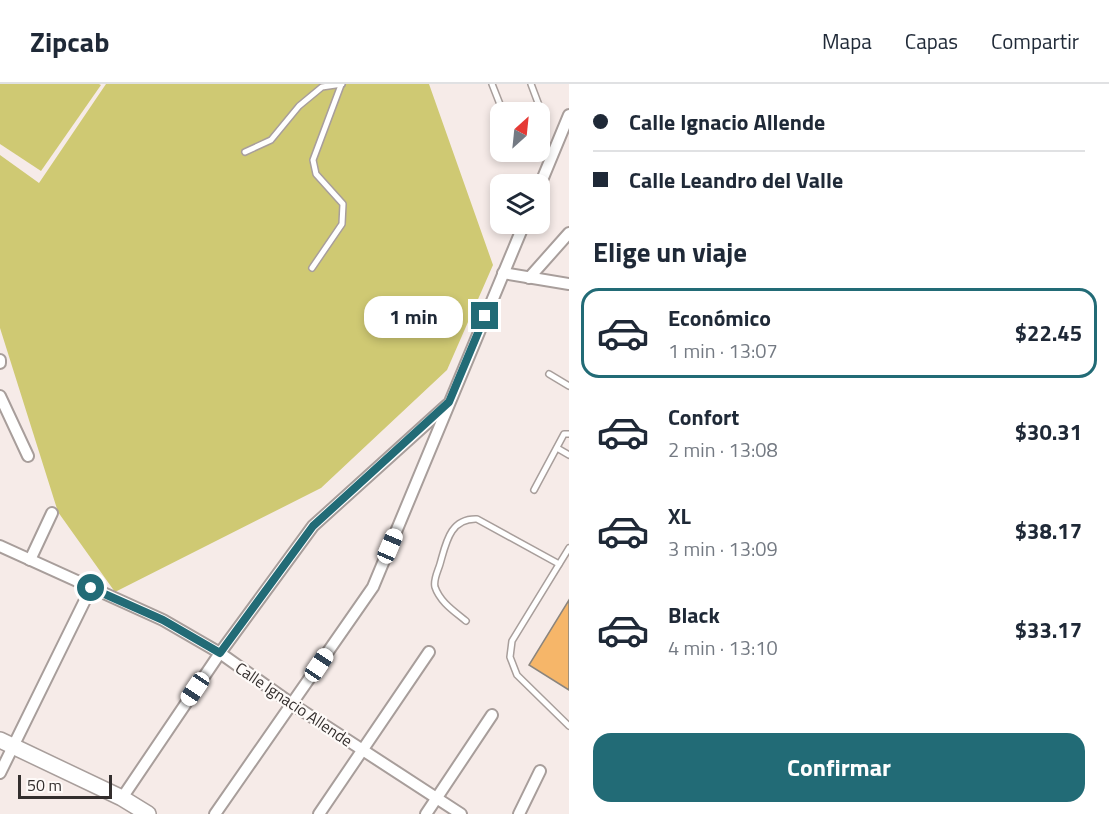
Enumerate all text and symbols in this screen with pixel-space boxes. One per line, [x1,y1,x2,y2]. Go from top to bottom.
text: Zipcab [30,20,109,63]
text: Mapa [822,25,872,57]
text: Capas [905,25,958,57]
text: Compartir [991,25,1079,57]
north arrow [490,102,550,162]
map controls [490,102,550,234]
text: Calle Ignacio Allende [629,105,825,139]
text: Calle Leandro del Valle [629,163,843,197]
button: layers [490,174,550,234]
text: Elige un viaje [593,231,747,272]
callout: 1 min [365,295,464,337]
text: 1 min [389,301,438,332]
text: Económico [668,301,771,335]
route end [471,302,498,329]
icon: car [596,306,650,360]
text: $22.45 [1015,316,1082,350]
text: 1 min · 13:07 [668,335,778,366]
text: Confort [668,400,739,434]
icon: car [596,405,650,459]
text: $30.31 [1015,415,1082,449]
text: 2 min · 13:08 [668,434,778,465]
text: XL [668,499,691,533]
icon: car [596,504,650,558]
text: $38.17 [1015,514,1082,548]
car [375,526,405,566]
text: 3 min · 13:09 [668,533,778,564]
route start [77,574,104,601]
text: Black [668,598,720,632]
icon: car [596,603,650,657]
text: $33.17 [1015,613,1082,647]
text: 4 min · 13:10 [668,632,778,663]
car [301,645,337,685]
street label: Calle Ignacio Allende [231,656,357,752]
car [177,669,213,709]
button: Confirmar [593,733,1085,802]
scale bar [18,772,112,800]
text: 50 m [27,773,62,797]

